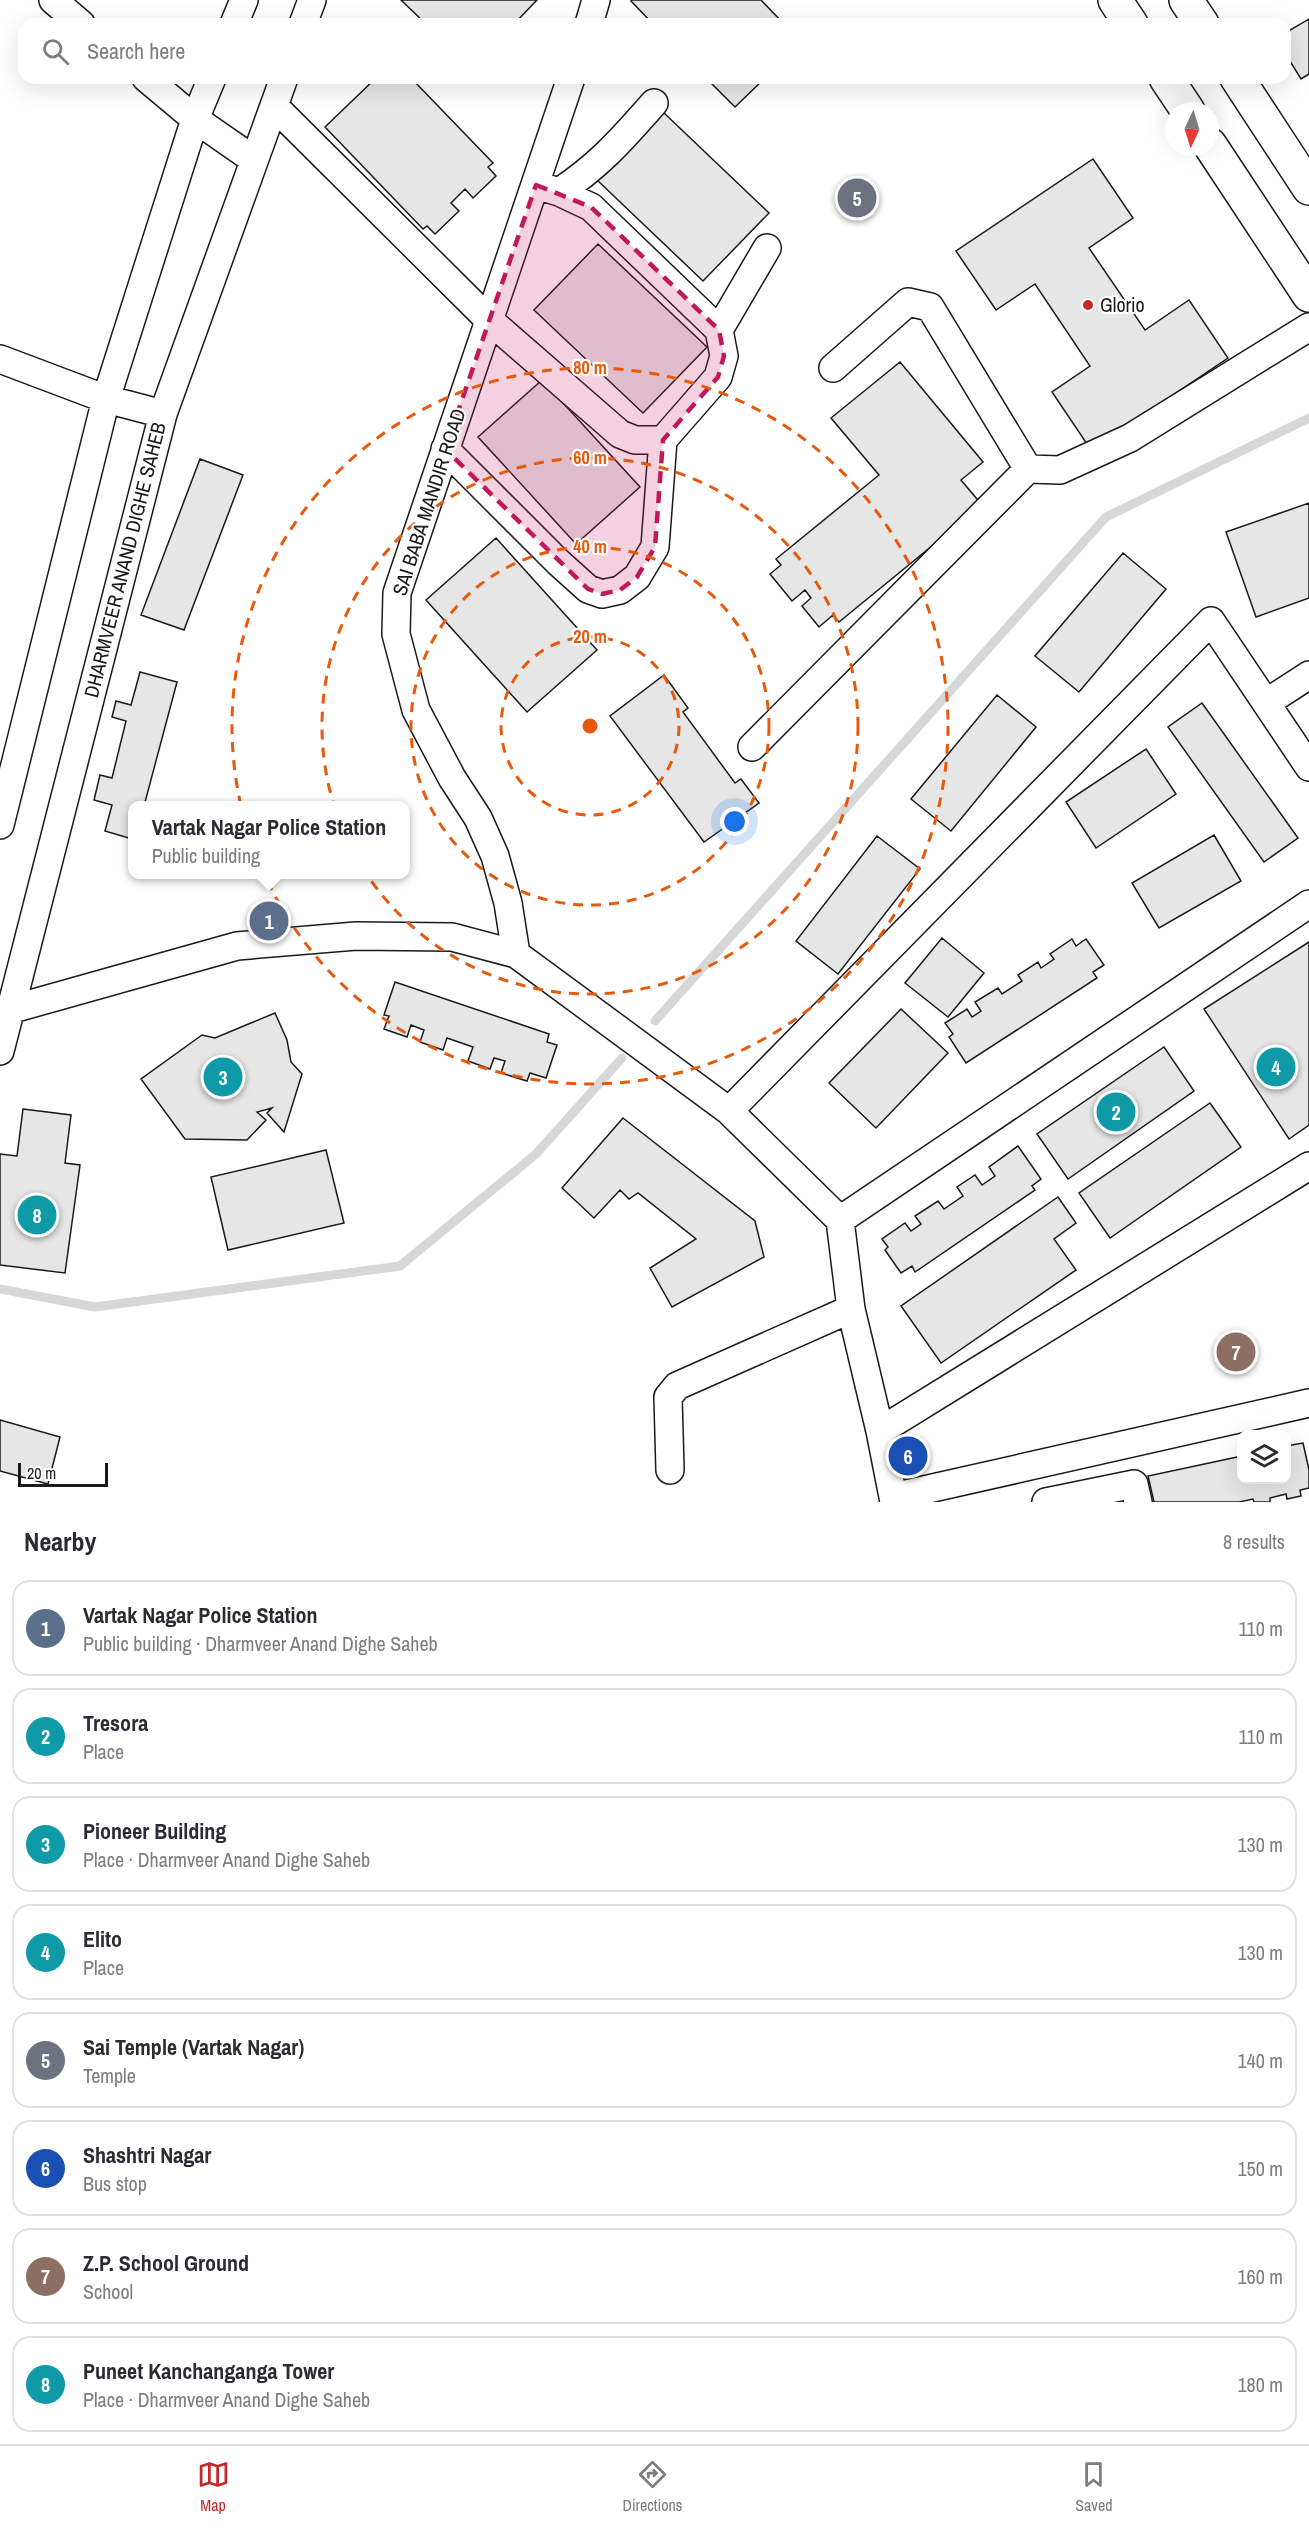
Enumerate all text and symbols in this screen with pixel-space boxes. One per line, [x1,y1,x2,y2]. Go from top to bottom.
search box [18,18,1291,84]
icon: search [39,35,72,68]
text: Search here [87,36,185,66]
north arrow [1165,102,1219,156]
pin: 5 [838,176,876,220]
place label: Glorio [1100,291,1145,318]
marker: Glorio [1081,298,1095,312]
text: 80 m [573,355,607,380]
street label: SAI BABA MANDIR ROAD [386,405,472,599]
street label: DHARMVEER ANAND DIGHE SAHEB [77,420,172,700]
text: 60 m [573,445,607,470]
text: 40 m [573,534,607,559]
text: 20 m [573,624,607,649]
centre of rings [580,716,600,736]
popup [128,801,410,879]
your location [720,807,749,836]
text: Vartak Nagar Police Station [152,812,386,842]
text: Public building [152,842,260,869]
pin: 1 [250,898,288,944]
pin: 4 [1256,1044,1296,1090]
pin: 3 [204,1054,242,1100]
pin: 2 [1096,1090,1136,1134]
pin: 8 [18,1192,57,1238]
pin: 7 [1216,1330,1256,1374]
map controls [1237,1430,1291,1484]
button: layers [1237,1430,1291,1484]
pin: 6 [888,1434,928,1478]
scale bar [18,1460,108,1488]
text: 20 m [27,1462,56,1484]
text: Nearby [24,1524,96,1559]
text: 8 results [1223,1528,1285,1555]
text: Vartak Nagar Police Station [83,1600,318,1630]
text: 1 [41,1615,50,1642]
text: 110 m [1239,1615,1283,1642]
text: Public building · Dharmveer Anand Dighe Saheb [83,1630,438,1657]
text: Tresora [83,1708,148,1738]
text: 2 [41,1723,50,1750]
text: 110 m [1239,1723,1283,1750]
text: Place [83,1738,124,1765]
text: Pioneer Building [83,1816,226,1846]
text: 3 [41,1831,50,1858]
text: 130 m [1237,1831,1283,1858]
text: Place · Dharmveer Anand Dighe Saheb [83,1846,370,1873]
text: Elito [83,1924,122,1954]
text: 4 [41,1939,50,1966]
text: 130 m [1237,1939,1283,1966]
text: Place [83,1954,124,1981]
text: Sai Temple (Vartak Nagar) [83,2032,304,2062]
text: 5 [41,2047,50,2074]
text: 140 m [1237,2047,1283,2074]
text: Temple [83,2062,136,2089]
text: Shashtri Nagar [83,2140,211,2170]
text: 6 [41,2155,50,2182]
text: 150 m [1237,2155,1283,2182]
text: Bus stop [83,2170,147,2197]
text: Z.P. School Ground [83,2248,249,2278]
text: 7 [41,2263,50,2290]
text: 160 m [1237,2263,1283,2290]
text: School [83,2278,133,2305]
text: Puneet Kanchanganga Tower [83,2356,334,2386]
text: 8 [41,2371,50,2398]
text: 180 m [1237,2371,1283,2398]
text: Place · Dharmveer Anand Dighe Saheb [83,2386,370,2413]
tab: Map [197,2458,230,2516]
tab: Directions [623,2458,682,2516]
tab: Saved [1075,2458,1113,2516]

